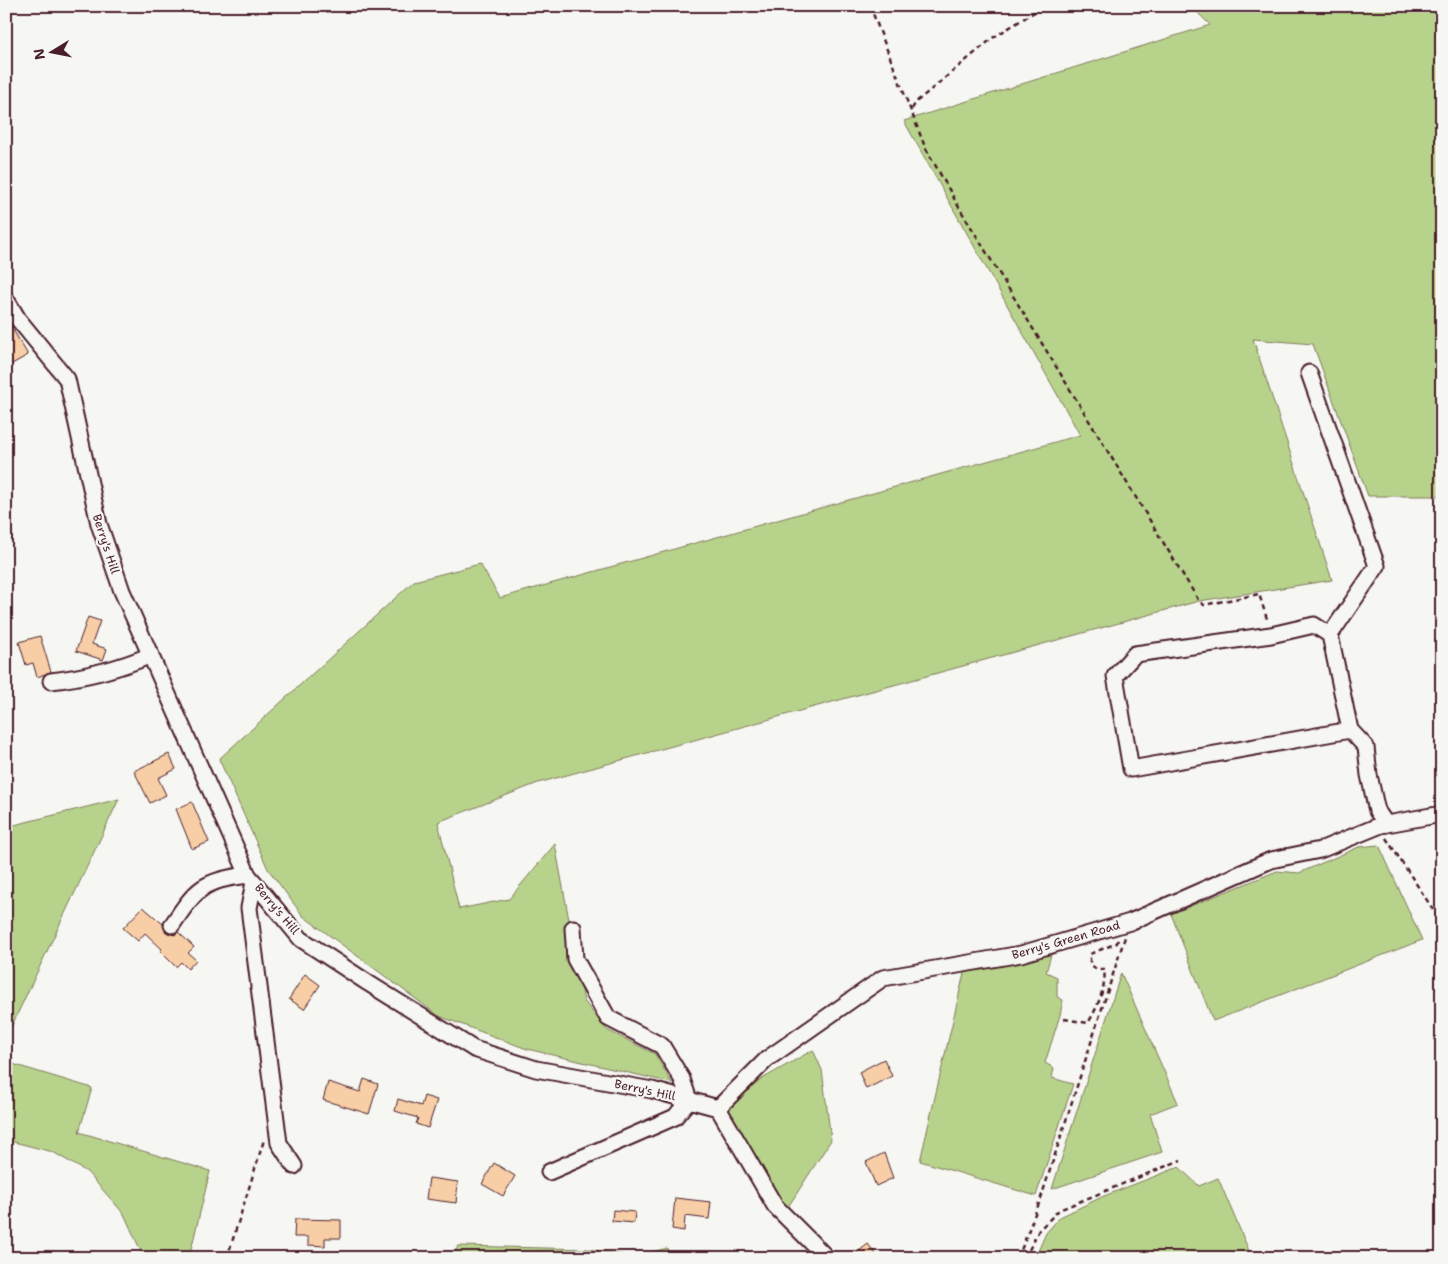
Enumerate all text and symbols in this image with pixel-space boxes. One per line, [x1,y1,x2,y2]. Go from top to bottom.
north arrow [28,28,78,78]
text: N [29,47,49,61]
street label: Berry's Hill [89,512,123,576]
street label: Berry's Hill [251,880,303,938]
street label: Berry's Green Road [1010,917,1122,963]
street label: Berry's Hill [613,1076,677,1104]

